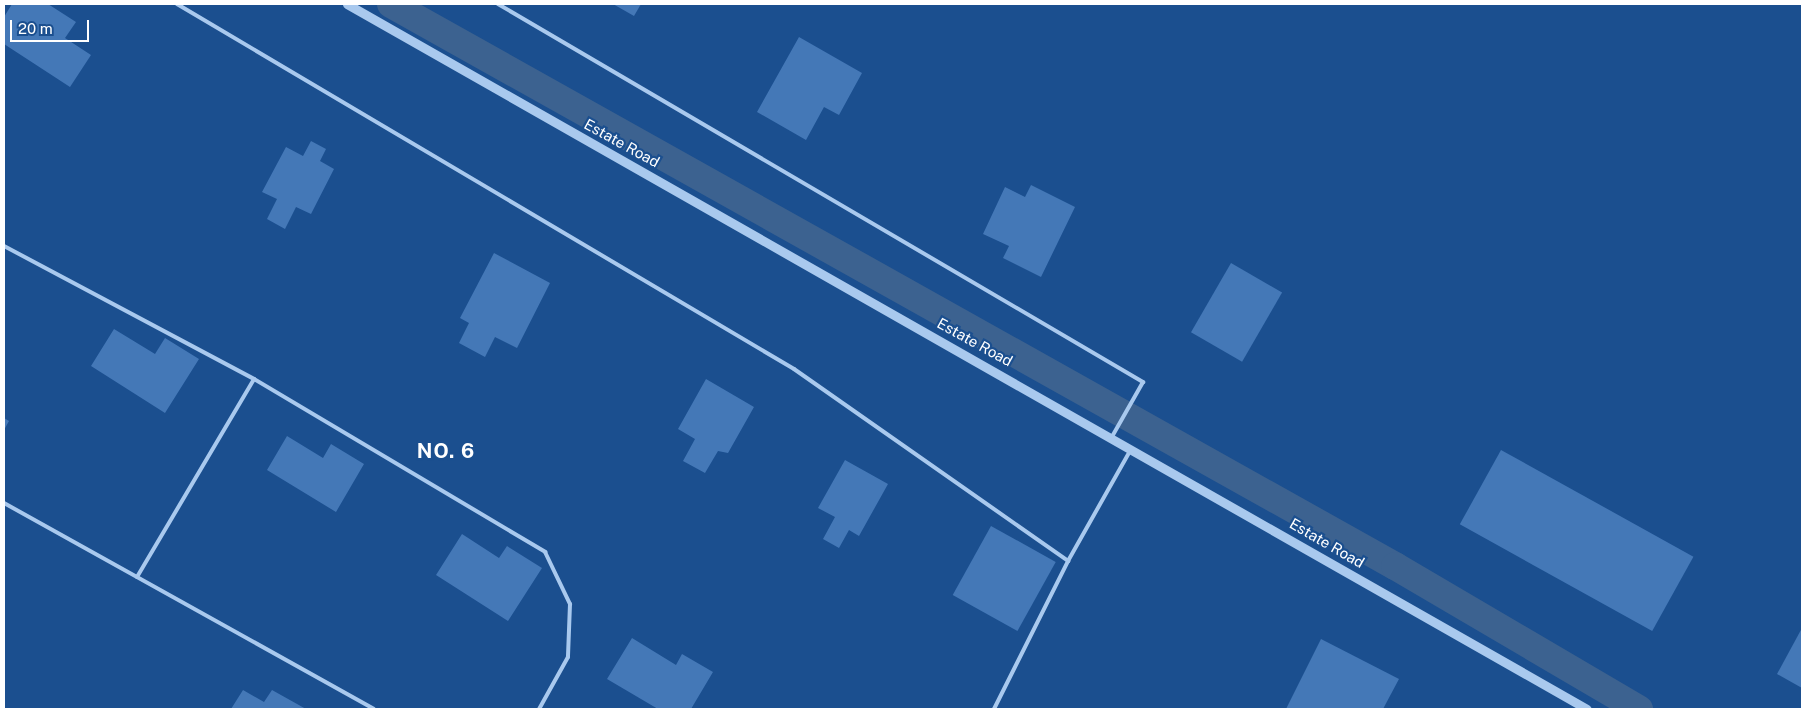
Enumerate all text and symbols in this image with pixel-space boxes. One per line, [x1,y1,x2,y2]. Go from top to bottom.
scale bar [12,10,91,42]
text: 20 m [18,20,53,37]
street label: Estate Road [581,115,663,171]
street label: Estate Road [934,314,1016,370]
district label: NO. 6 [416,439,476,463]
street label: Estate Road [1286,514,1368,572]

